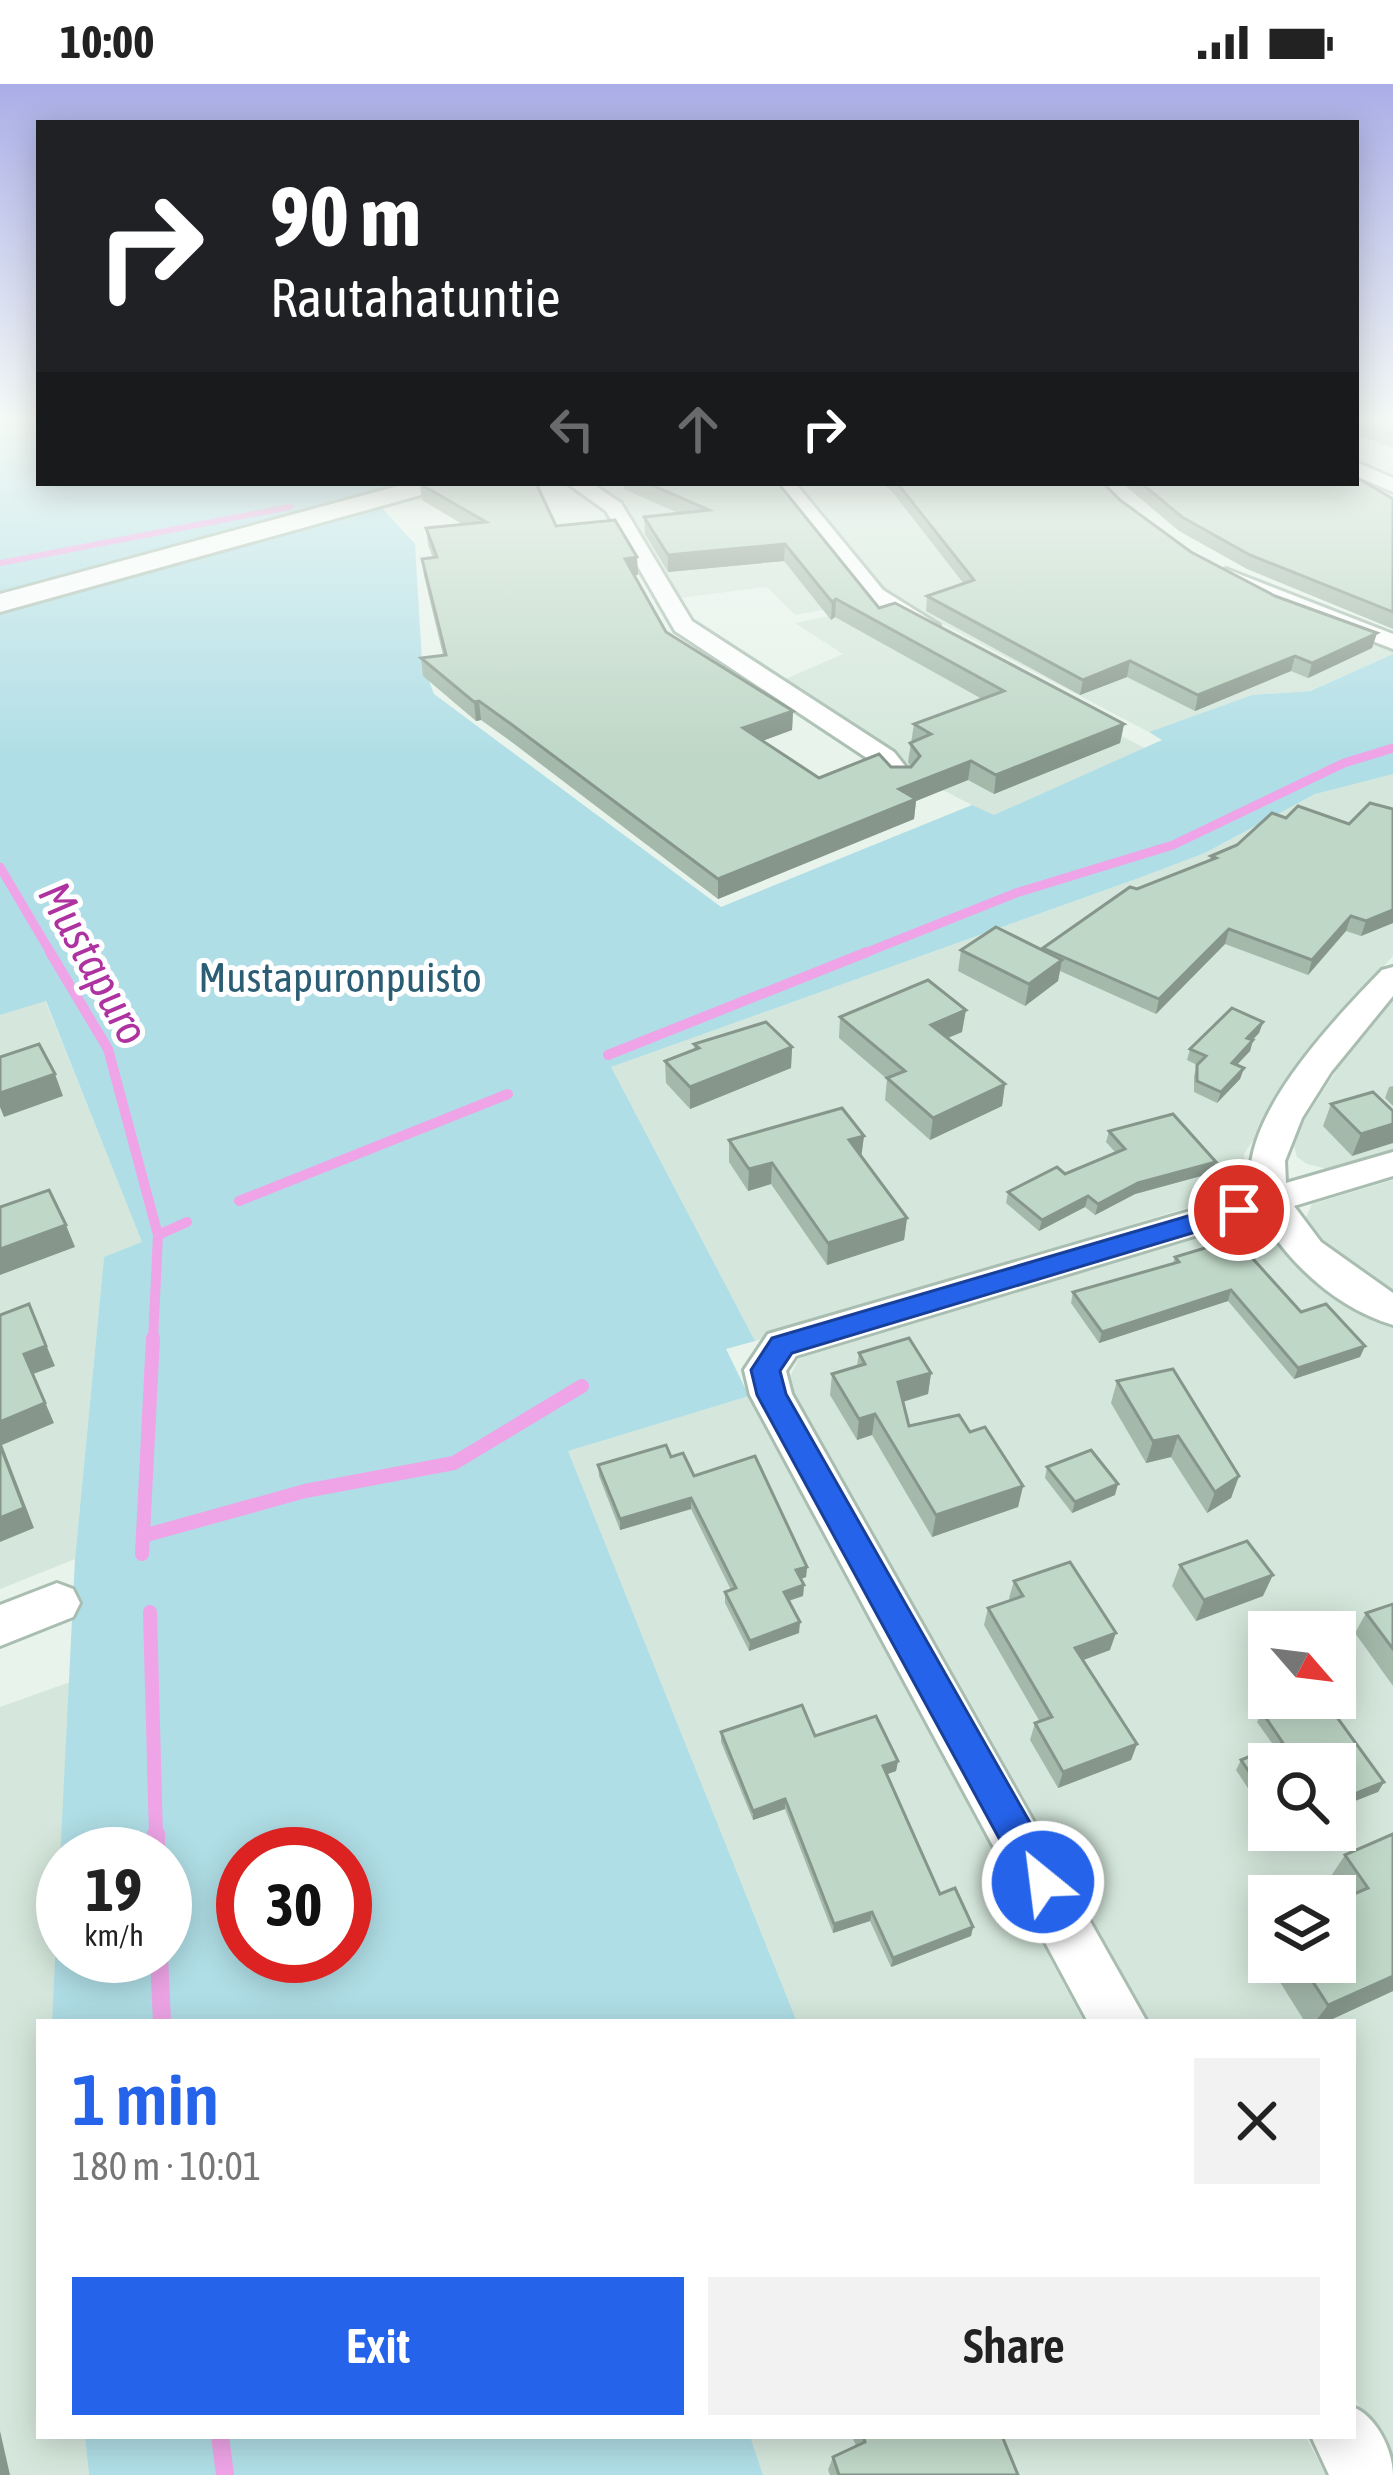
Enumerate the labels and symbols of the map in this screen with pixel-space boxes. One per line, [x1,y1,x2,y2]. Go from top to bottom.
water label: Mustapuro [28,873,160,1053]
park label: Mustapuronpuisto [198,953,482,1001]
pin [1188,1159,1290,1261]
north arrow [1248,1611,1356,1719]
position arrow [980,1819,1106,1945]
speed limit sign: 30 [216,1827,372,1983]

